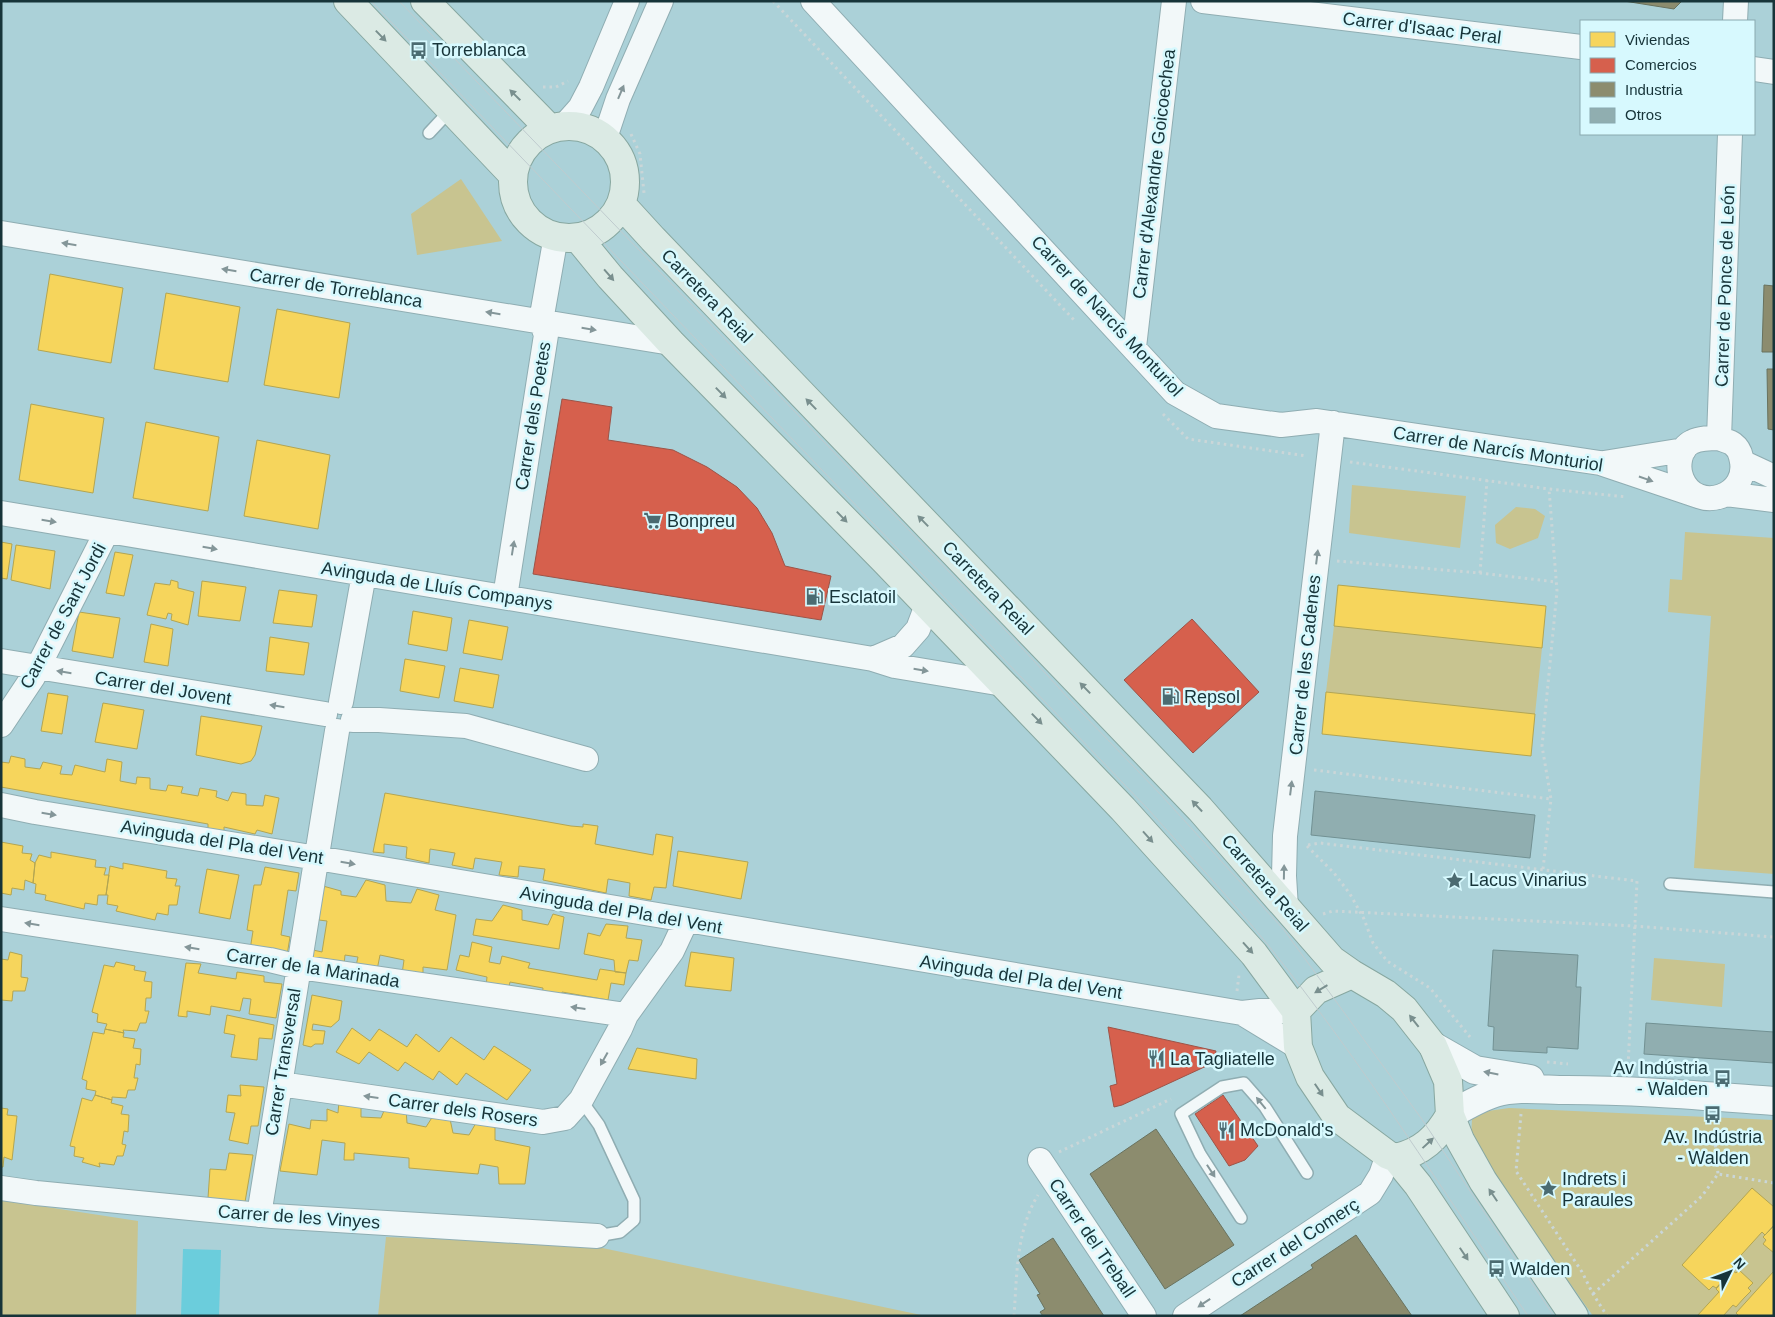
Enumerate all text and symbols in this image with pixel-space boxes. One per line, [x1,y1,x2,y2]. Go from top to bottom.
street label: Carrer d'Isaac Peral [1342,8,1502,48]
legend [1580,20,1755,135]
one-way arrow [375,30,387,42]
text: Viviendas [1625,31,1690,48]
bus stop icon: Torreblanca [408,40,428,60]
place label: Torreblanca [432,40,527,60]
street label: Carrer d'Alexandre Goicoechea [1129,47,1179,300]
text: Comercios [1625,56,1697,73]
text: Industria [1625,81,1683,98]
one-way arrow [617,85,625,99]
one-way arrow [510,89,522,101]
text: Otros [1625,106,1662,123]
street label: Carrer de Ponce de León [1711,185,1739,387]
street label: Carrer de Narcís Monturiol [1027,232,1187,400]
one-way arrow [60,240,76,248]
street label: Carretera Reial [657,245,757,347]
street label: Carrer de Torreblanca [248,264,425,312]
one-way arrow [221,266,237,274]
one-way arrow [603,269,614,282]
one-way arrow [485,309,501,317]
one-way arrow [582,326,598,334]
street label: Carrer dels Poetes [511,340,555,492]
one-way arrow [714,387,726,399]
one-way arrow [805,398,817,410]
street label: Carrer de Narcís Monturiol [1392,423,1604,475]
one-way arrow [1639,475,1654,483]
supermarket icon: Bonpreu [643,511,663,531]
place label: Bonpreu [667,511,735,531]
one-way arrow [836,511,848,523]
one-way arrow [917,515,929,527]
one-way arrow [42,518,58,526]
street label: Carretera Reial [938,537,1038,639]
street label: Carrer de Sant Jordi [16,540,110,692]
one-way arrow [509,540,517,556]
one-way arrow [202,544,218,552]
one-way arrow [1313,549,1321,565]
street label: Avinguda de Lluís Companys [320,558,554,614]
street label: Carrer de les Cadenes [1286,574,1324,756]
fuel station icon: Esclatoil [805,587,825,607]
place label: Esclatoil [829,587,896,607]
one-way arrow [56,667,72,675]
street label: Carrer del Jovent [93,667,233,709]
one-way arrow [913,667,929,675]
one-way arrow [1079,683,1091,695]
fuel station icon: Repsol [1160,687,1180,707]
place label: Repsol [1184,687,1240,707]
one-way arrow [268,702,284,710]
one-way arrow [1031,713,1043,725]
one-way arrow [1287,780,1295,796]
one-way arrow [1191,800,1203,812]
one-way arrow [41,811,57,819]
street label: Avinguda del Pla del Vent [119,816,325,868]
street label: Carretera Reial [1217,830,1313,936]
one-way arrow [1142,831,1154,843]
one-way arrow [340,859,356,867]
one-way arrow [1280,864,1288,880]
place icon: Lacus Vinarius [1445,870,1465,890]
place label: Lacus Vinarius [1469,870,1587,890]
street label: Avinguda del Pla del Vent [518,882,724,938]
one-way arrow [23,920,39,928]
one-way arrow [1242,941,1254,953]
one-way arrow [184,944,200,952]
street label: Carrer de la Marinada [225,944,402,992]
street label: Avinguda del Pla del Vent [918,951,1124,1003]
one-way arrow [1314,984,1328,993]
street label: Carrer Transversal [261,987,305,1137]
one-way arrow [569,1004,585,1012]
one-way arrow [1408,1015,1419,1028]
restaurant icon: La Tagliatelle [1146,1049,1166,1069]
place label: La Tagliatelle [1170,1049,1275,1069]
one-way arrow [600,1051,608,1066]
place label: Av Indústria - Walden [1613,1058,1709,1099]
one-way arrow [1482,1068,1498,1076]
bus stop icon: Av Indústria - Walden [1712,1068,1732,1088]
one-way arrow [1314,1084,1324,1097]
street label: Carrer dels Rosers [387,1090,539,1130]
one-way arrow [362,1093,378,1101]
one-way arrow [1256,1097,1267,1110]
bus stop icon: Av. Indústria - Walden [1703,1104,1723,1124]
restaurant icon: McDonald's [1216,1120,1236,1140]
place label: McDonald's [1240,1120,1333,1140]
place label: Av. Indústria - Walden [1664,1127,1763,1168]
one-way arrow [1421,1137,1433,1149]
one-way arrow [1206,1164,1215,1177]
place label: Indrets i Paraules [1562,1169,1633,1210]
street label: Carrer del Treball [1045,1175,1139,1301]
place icon: Indrets i Paraules [1538,1179,1558,1199]
one-way arrow [1488,1188,1497,1202]
street label: Carrer del Comerç [1227,1194,1363,1292]
street label: Carrer de les Vinyes [217,1201,381,1233]
north arrow [1705,1247,1755,1297]
one-way arrow [1459,1248,1468,1261]
text: N [1730,1254,1749,1272]
bus stop icon: Walden [1486,1259,1506,1279]
place label: Walden [1510,1259,1570,1279]
one-way arrow [1198,1298,1211,1308]

